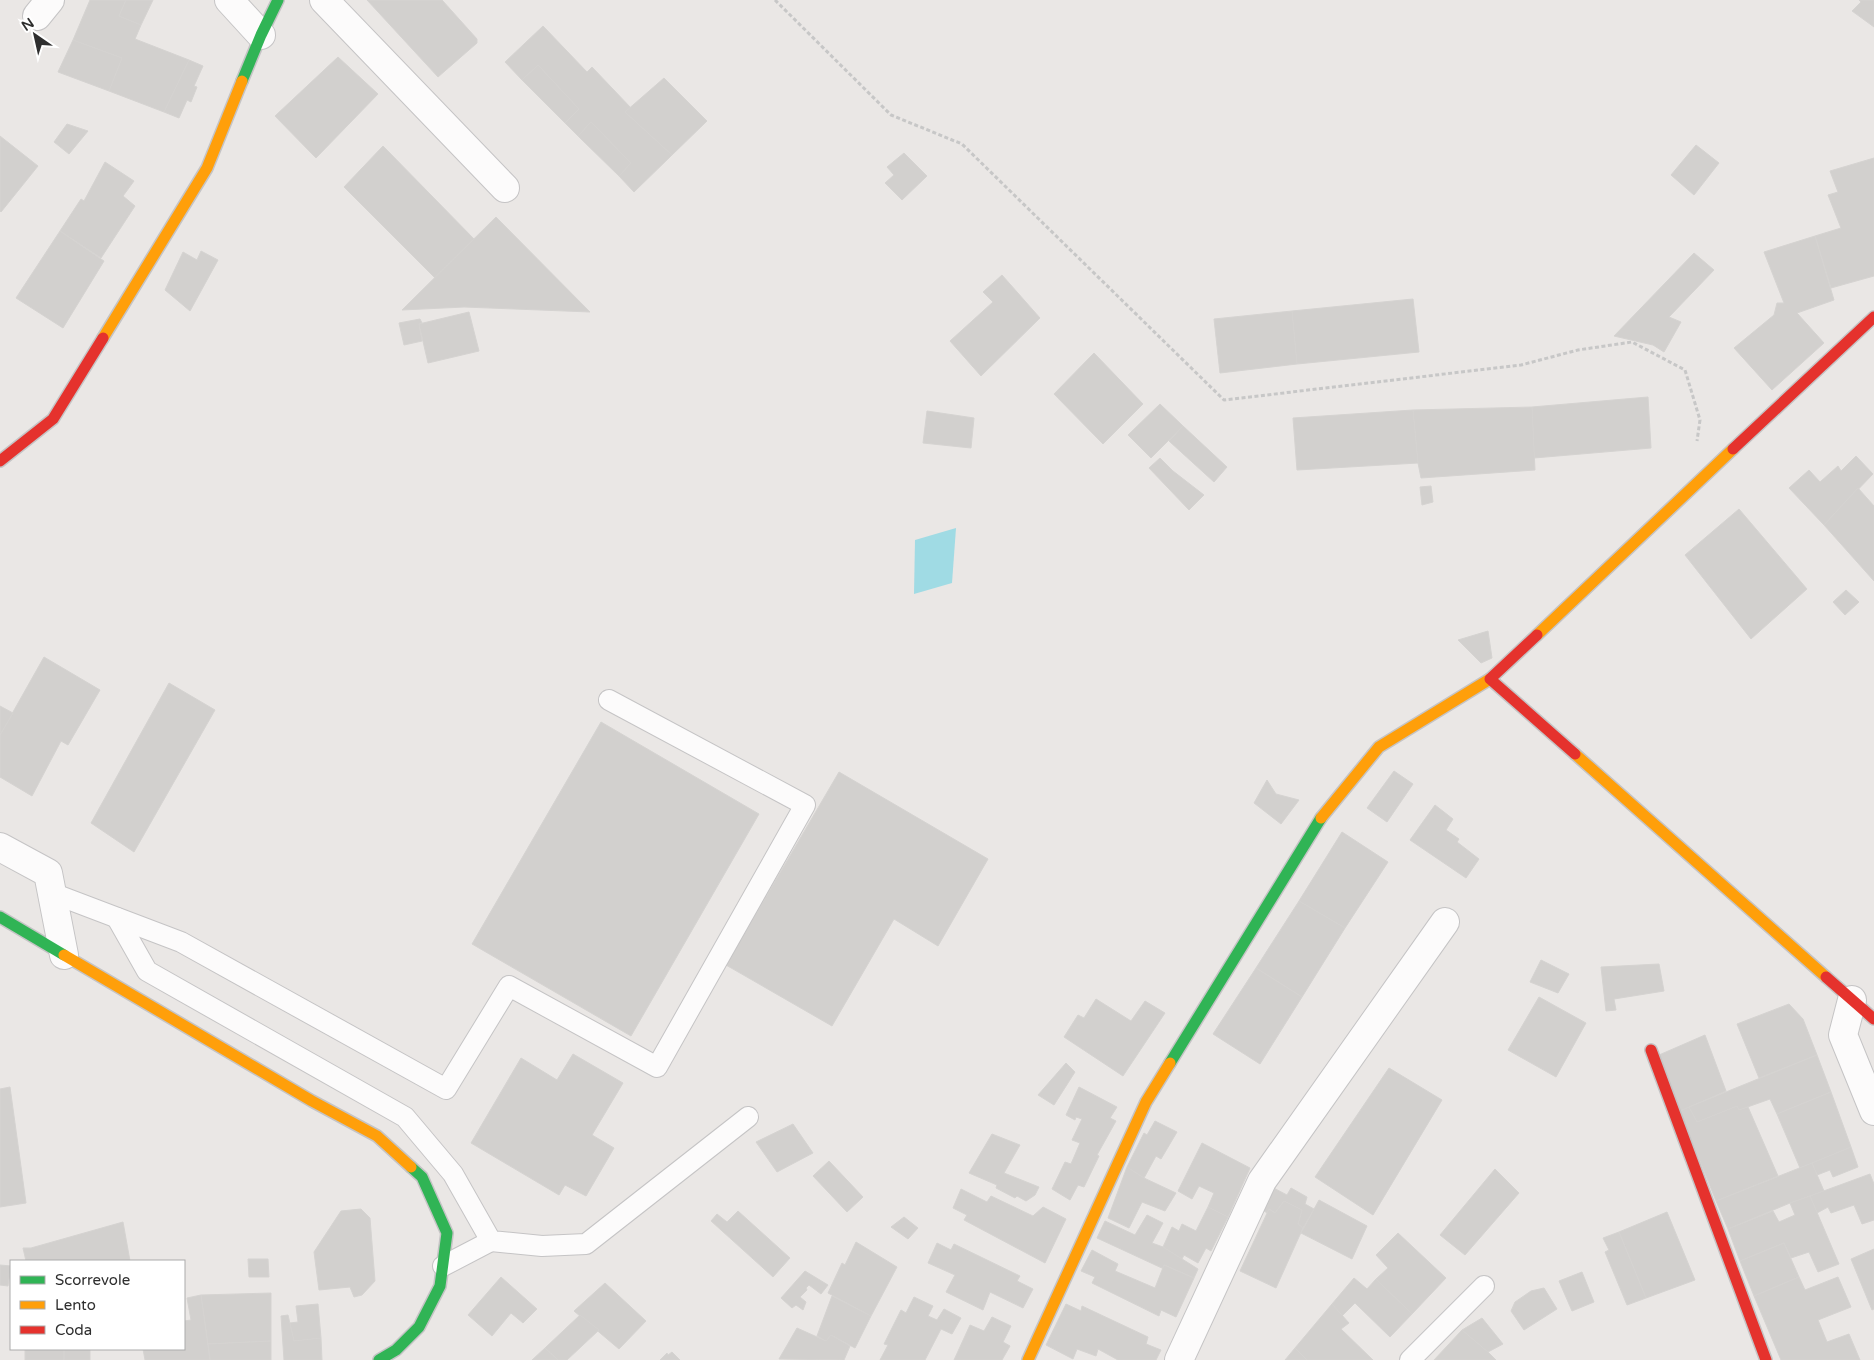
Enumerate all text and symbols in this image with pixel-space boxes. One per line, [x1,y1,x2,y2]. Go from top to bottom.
north arrow [10,10,60,60]
text: N [19,14,37,35]
legend [10,1260,185,1350]
text: Scorrevole [55,1271,130,1289]
text: Lento [55,1296,96,1314]
text: Coda [55,1321,92,1339]

